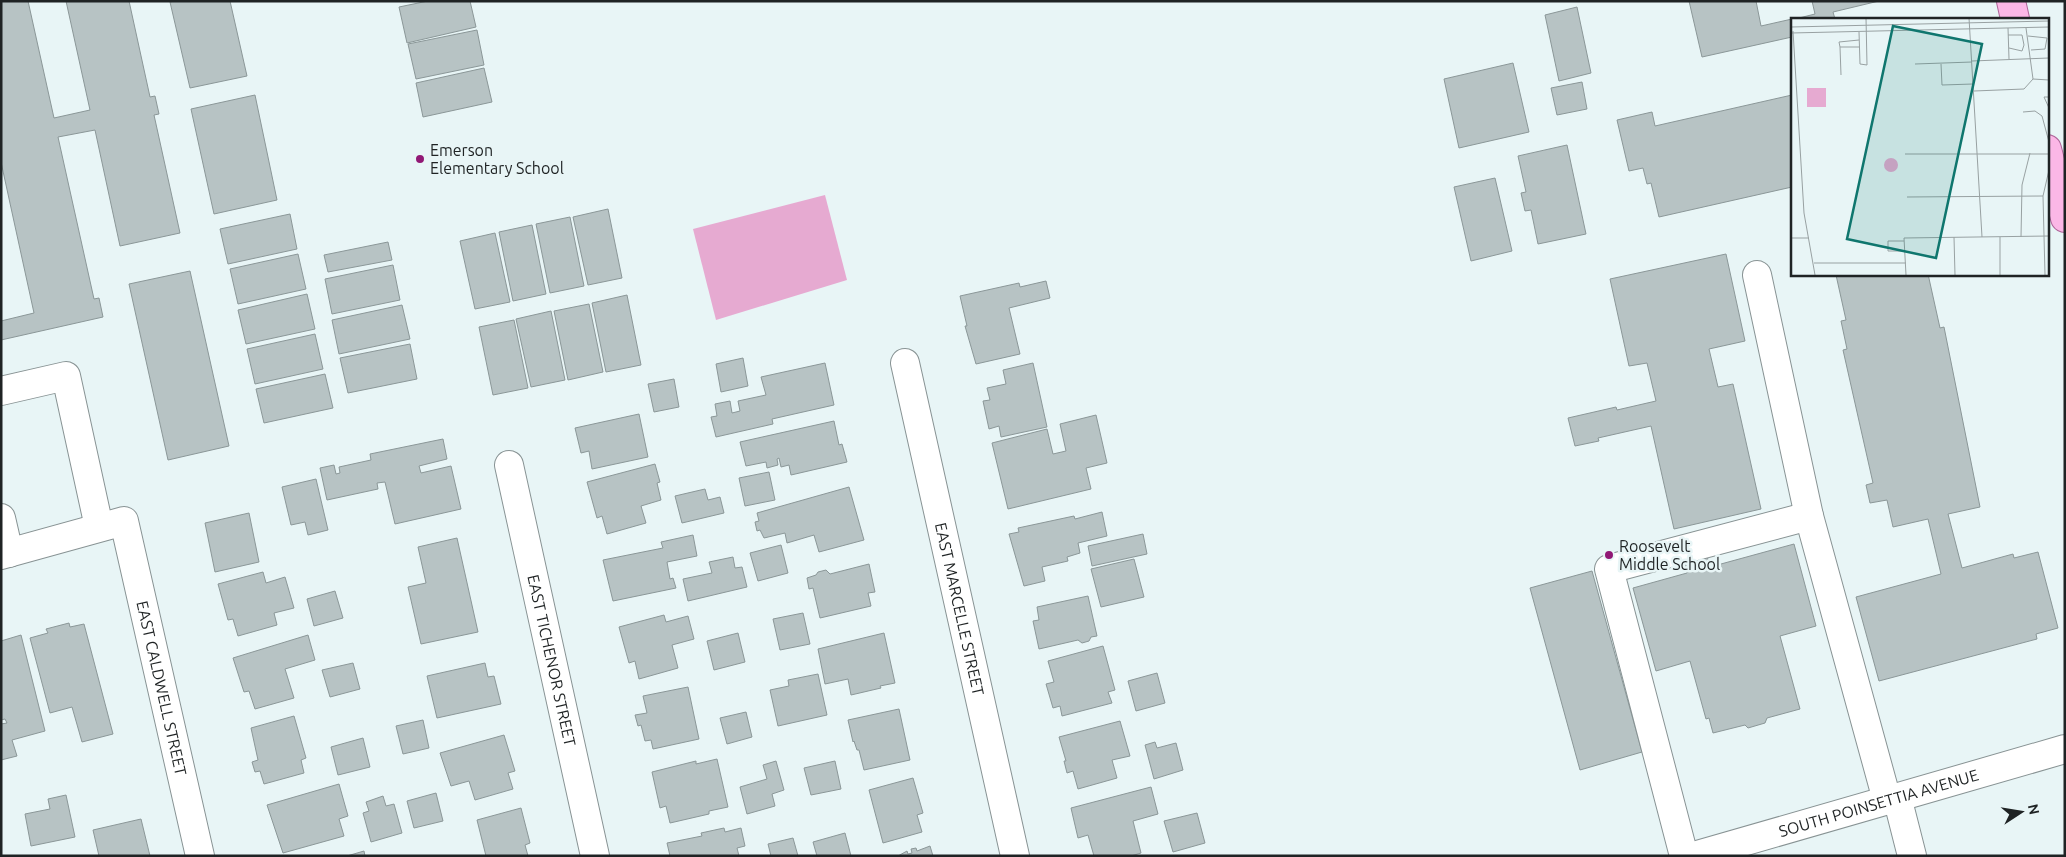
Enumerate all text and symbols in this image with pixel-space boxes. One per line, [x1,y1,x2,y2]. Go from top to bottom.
inset map [1791,18,2048,275]
place label: Emerson Elementary School [430,141,564,177]
marker: Emerson Elementary School [414,153,426,165]
street label: EAST MARCELLE STREET [932,521,988,697]
place label: Roosevelt Middle School [1619,537,1720,573]
marker: Roosevelt Middle School [1603,549,1615,561]
street label: EAST TICHENOR STREET [524,573,580,748]
street label: EAST CALDWELL STREET [133,599,190,777]
street label: SOUTH POINSETTIA AVENUE [1777,765,1980,840]
north arrow [1996,787,2046,837]
text: N [2025,803,2043,816]

